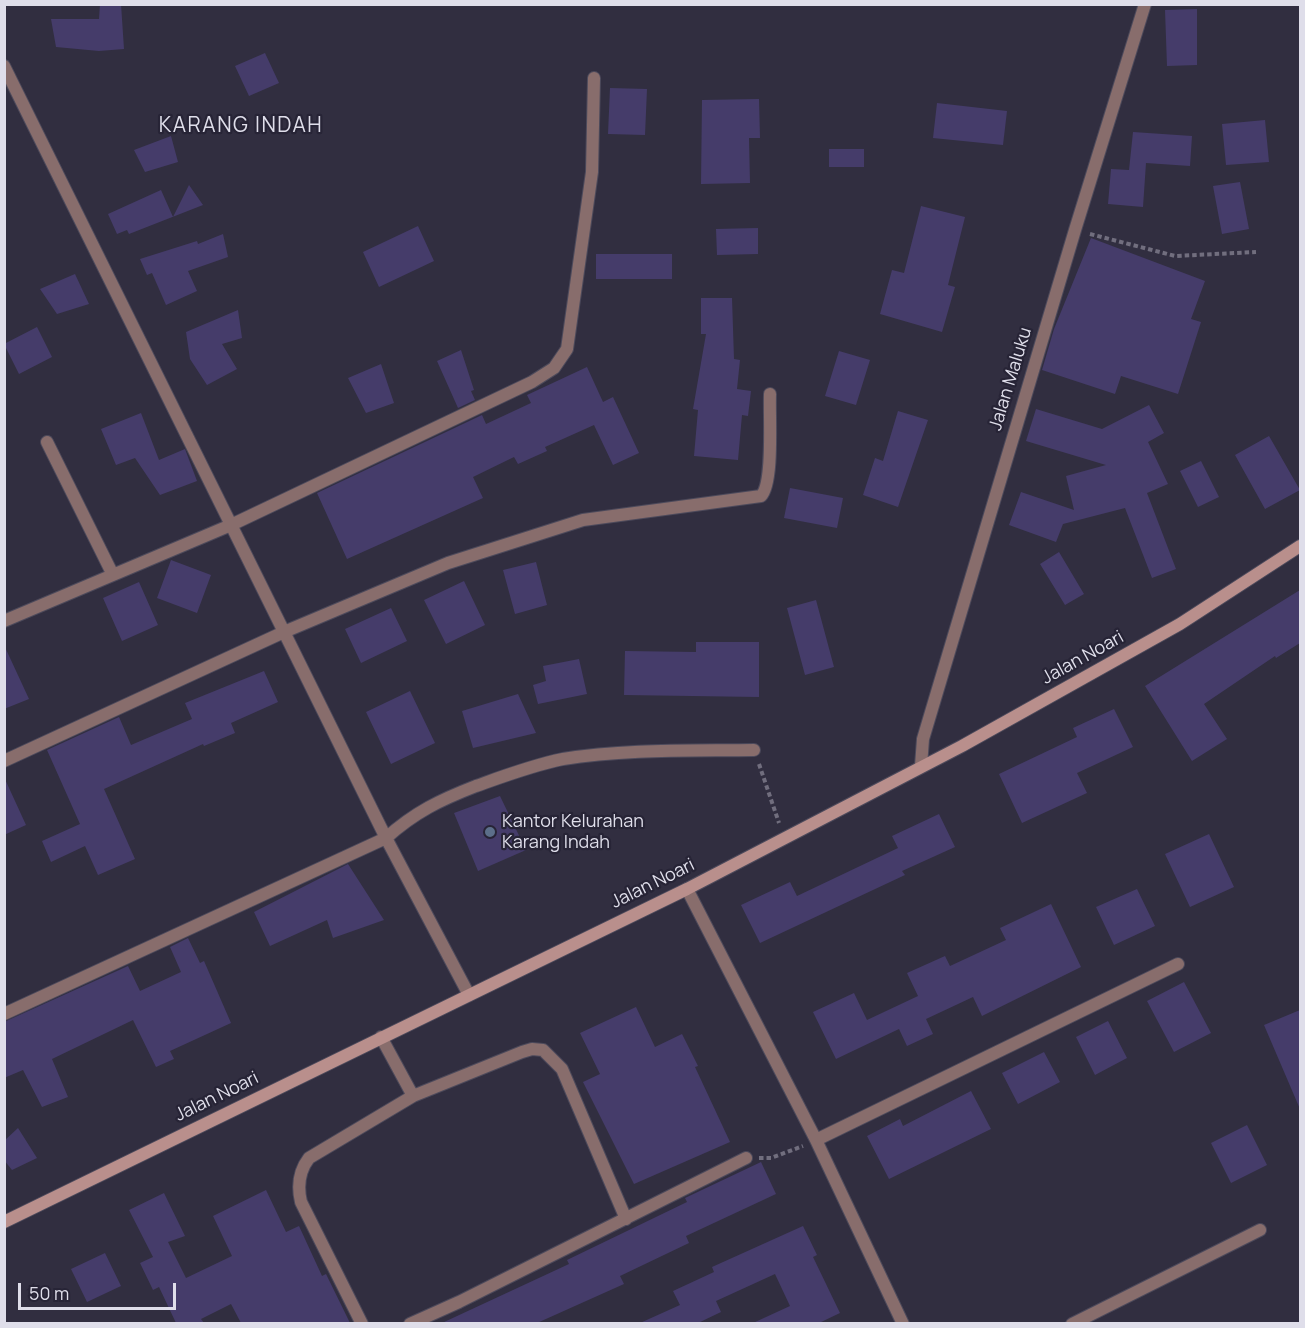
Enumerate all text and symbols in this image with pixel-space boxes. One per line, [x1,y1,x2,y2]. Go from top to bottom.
district label: KARANG INDAH [159,113,323,139]
street label: Jalan Maluku [985,325,1037,433]
street label: Jalan Noari [1038,627,1128,689]
place label: Kantor Kelurahan Karang Indah [502,811,644,854]
marker: Kantor Kelurahan Karang Indah [483,825,497,839]
street label: Jalan Noari [608,854,698,914]
street label: Jalan Noari [172,1067,262,1127]
scale bar [21,1271,178,1309]
text: 50 m [29,1281,69,1305]

